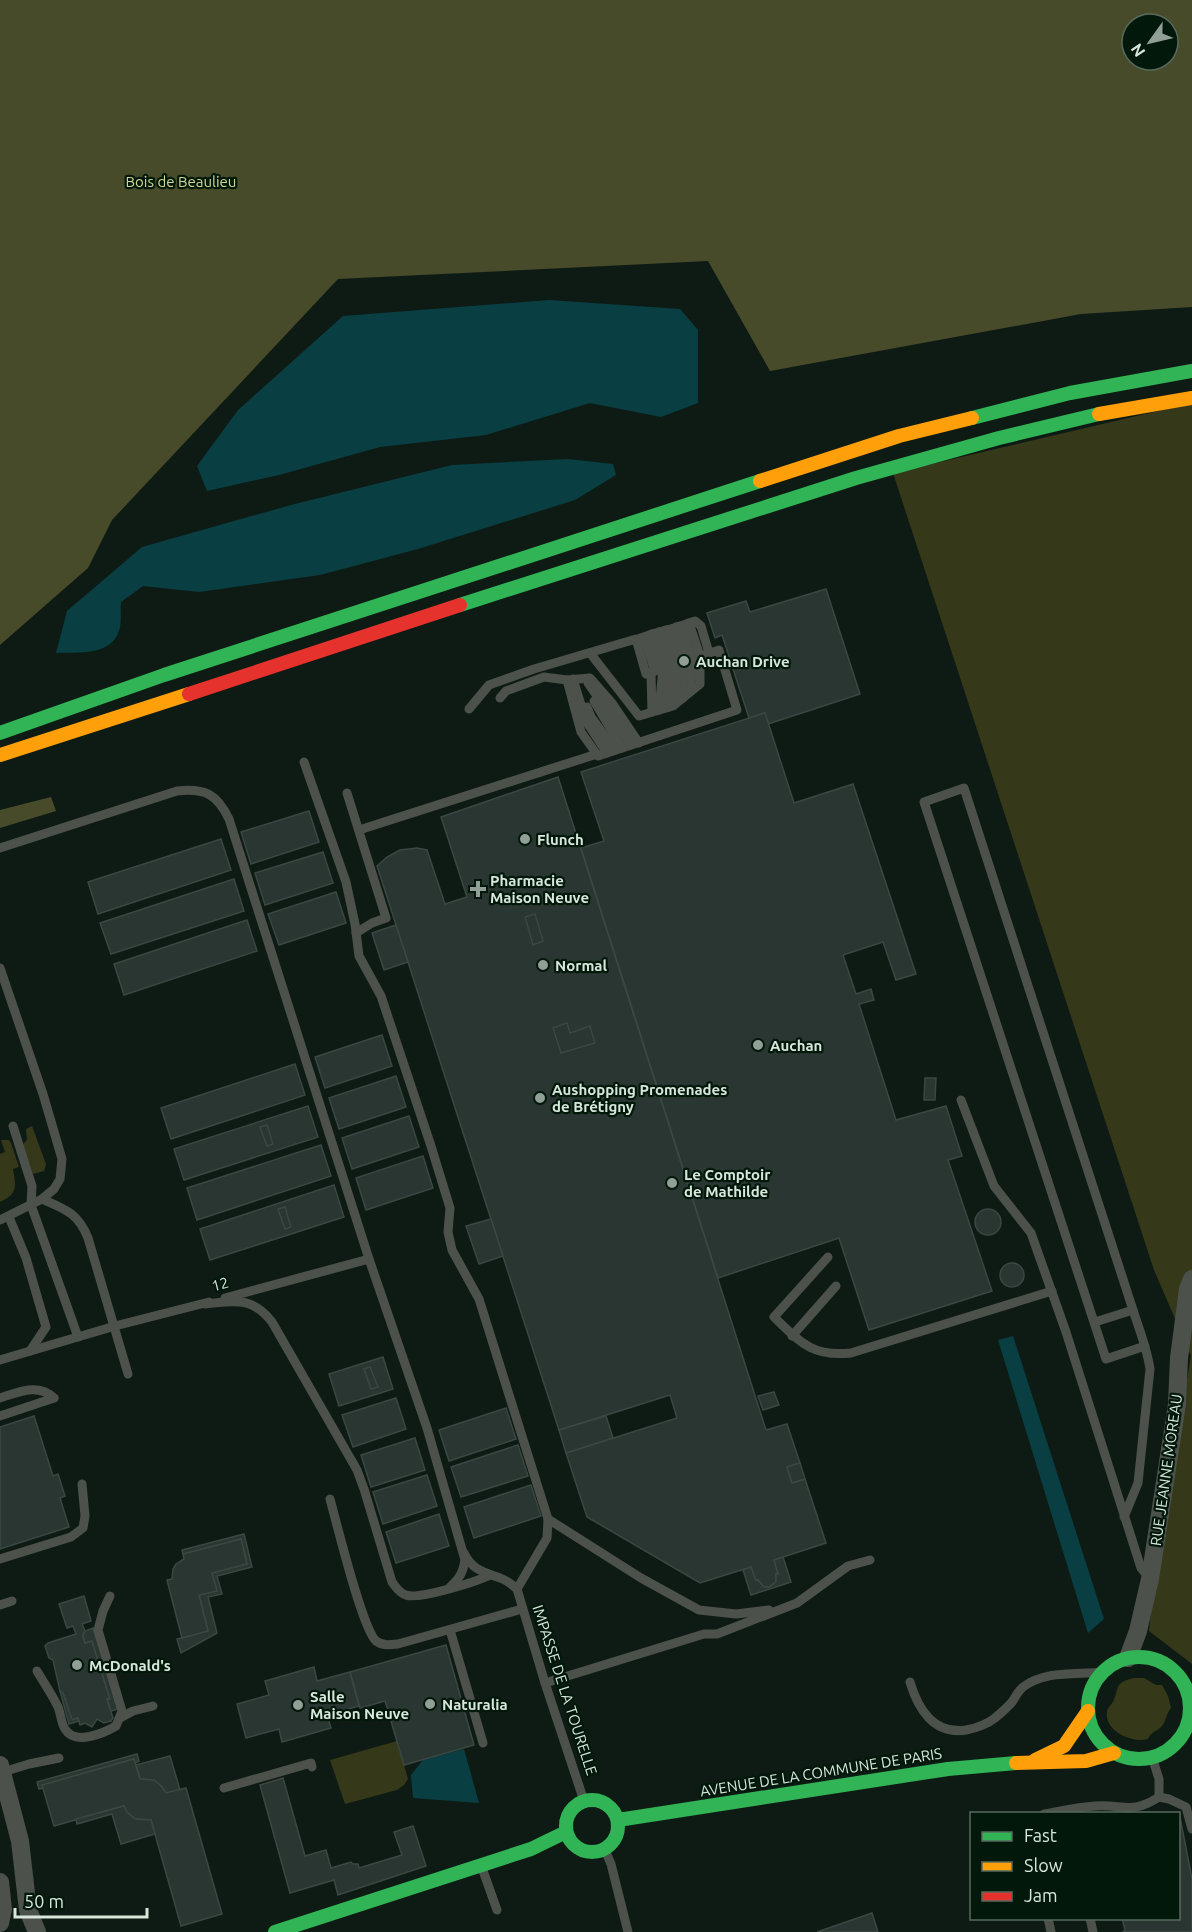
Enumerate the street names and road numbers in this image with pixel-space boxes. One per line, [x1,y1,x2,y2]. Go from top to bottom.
street label: 12 [210,1274,230,1294]
street label: RUE JEANNE MOREAU [1147,1393,1185,1547]
street label: IMPASSE DE LA TOURELLE [529,1603,601,1777]
street label: AVENUE DE LA COMMUNE DE PARIS [699,1744,943,1800]

